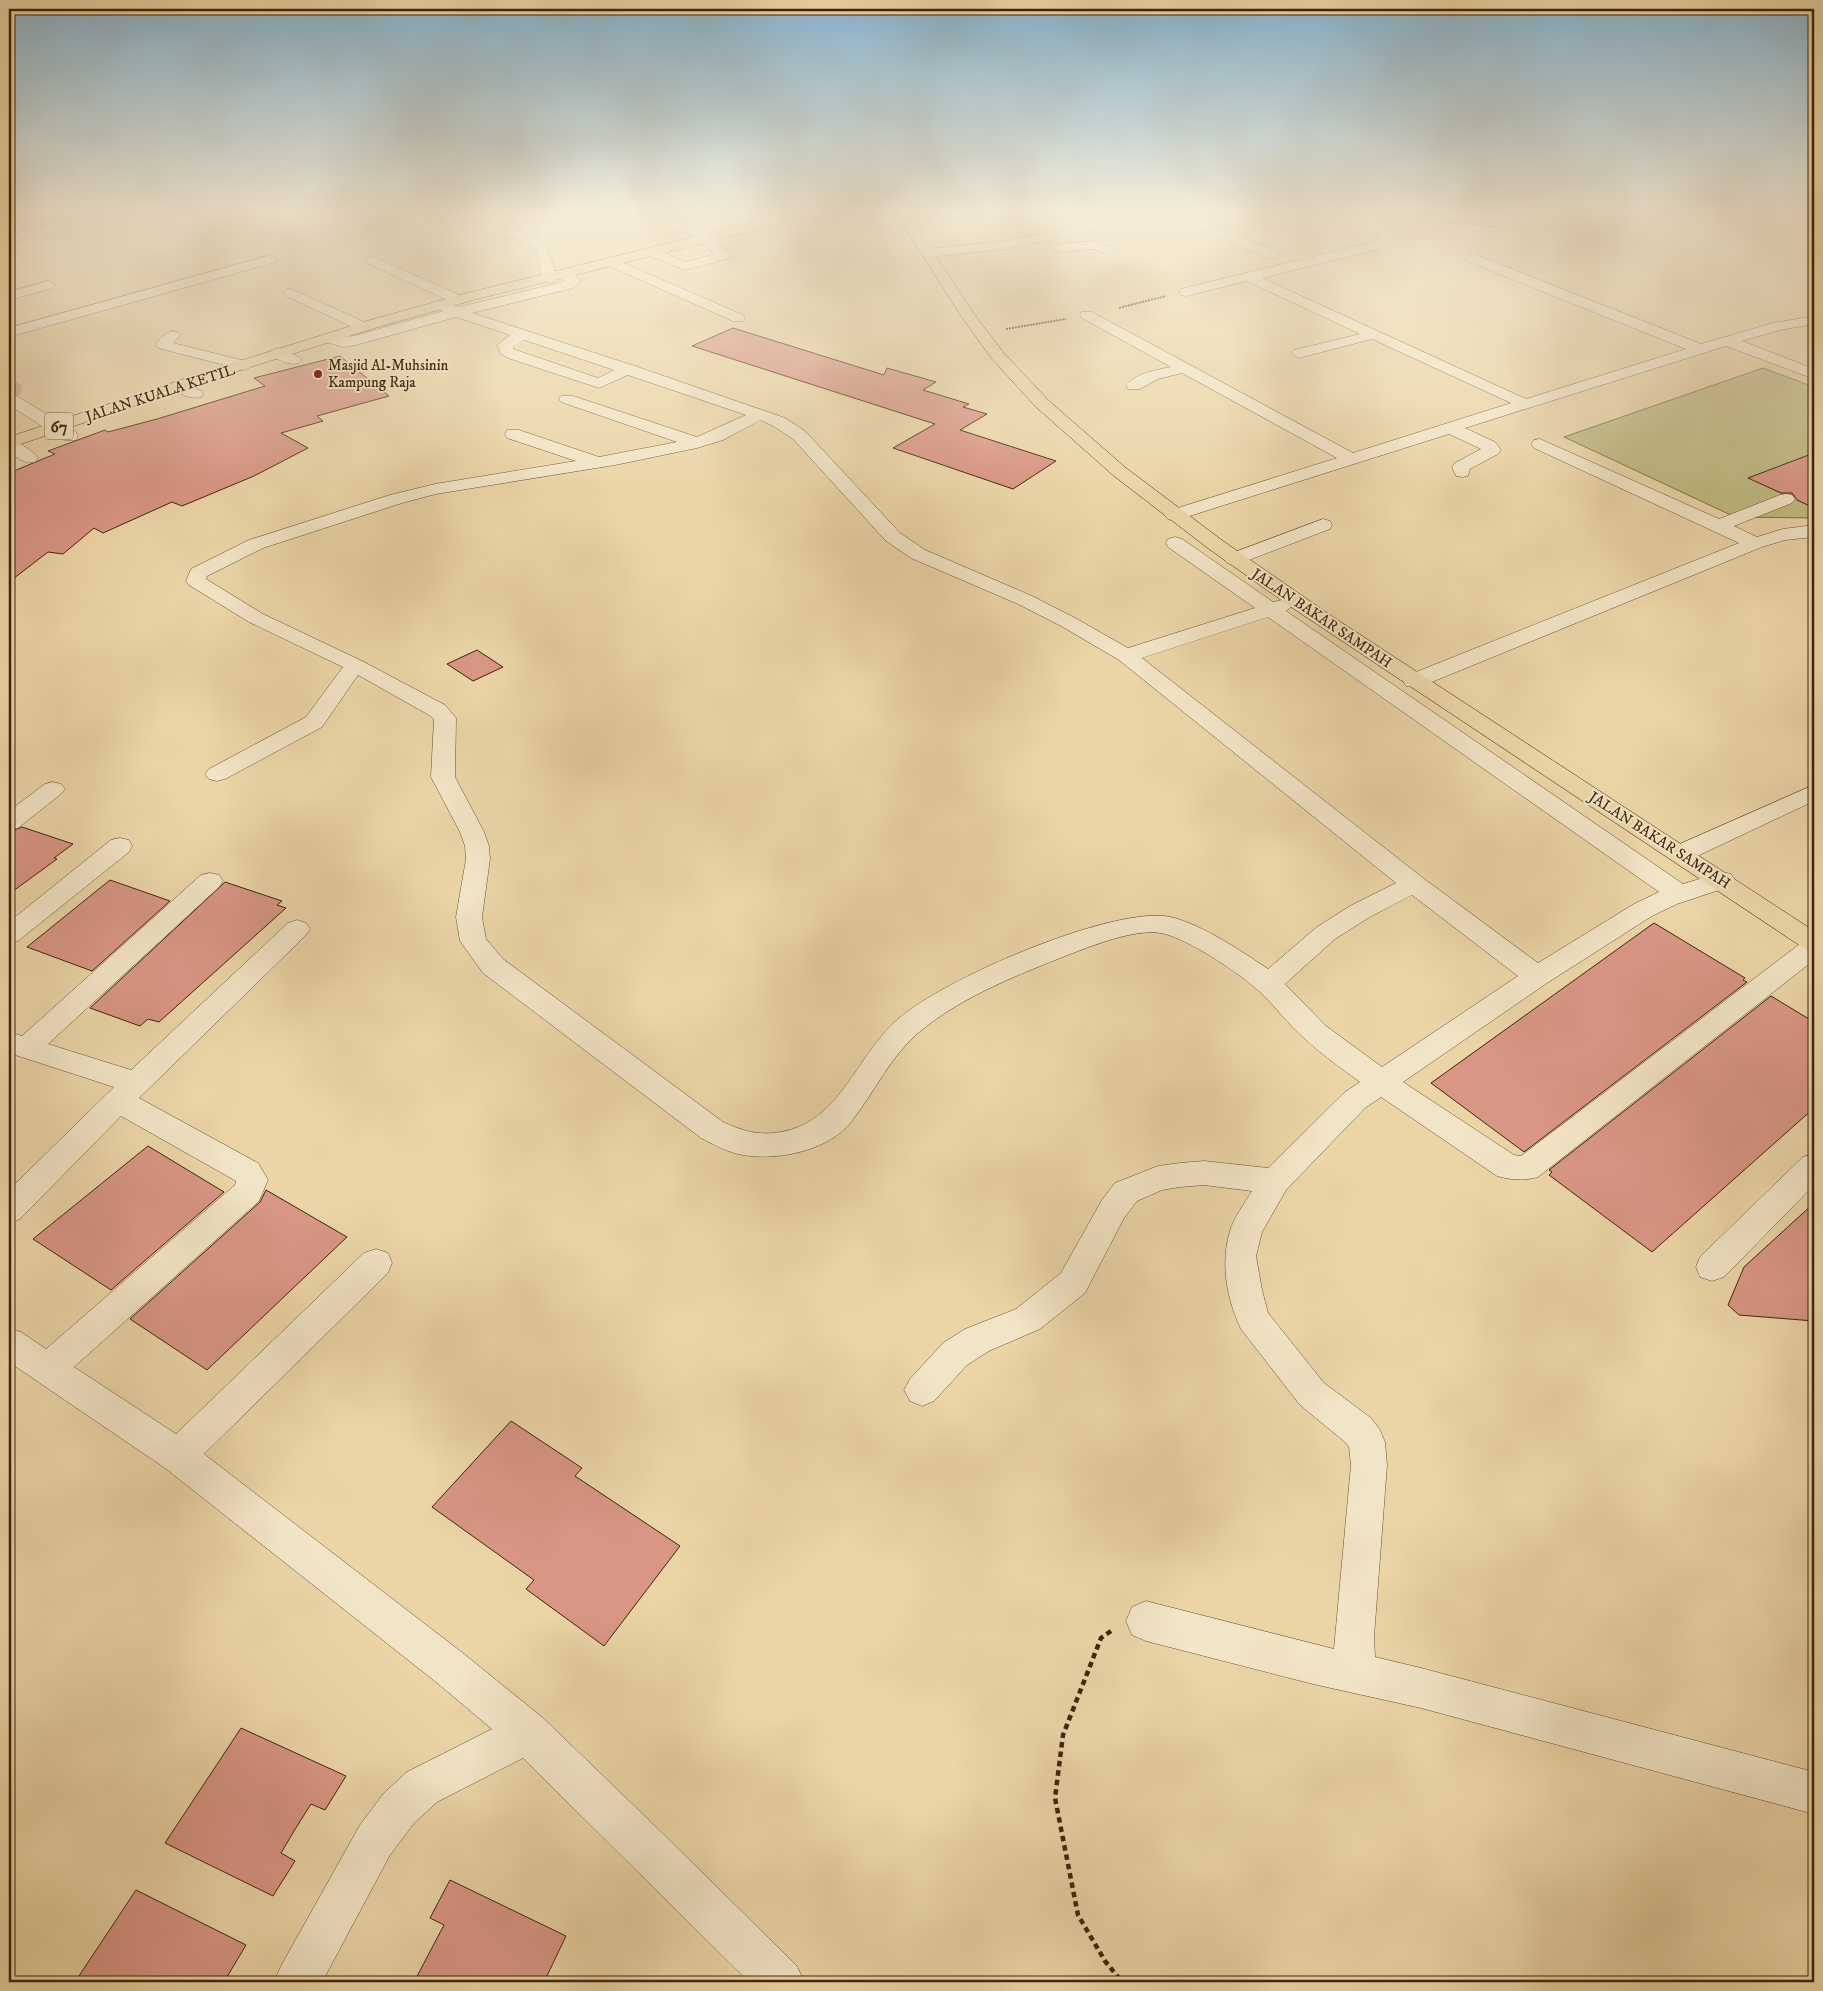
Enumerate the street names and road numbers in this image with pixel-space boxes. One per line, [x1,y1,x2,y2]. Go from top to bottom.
street label: JALAN KUALA KETIL [81,360,237,427]
road number: 67 [45,412,73,440]
street label: JALAN BAKAR SAMPAH [1246,563,1396,673]
street label: JALAN BAKAR SAMPAH [1584,786,1734,893]

